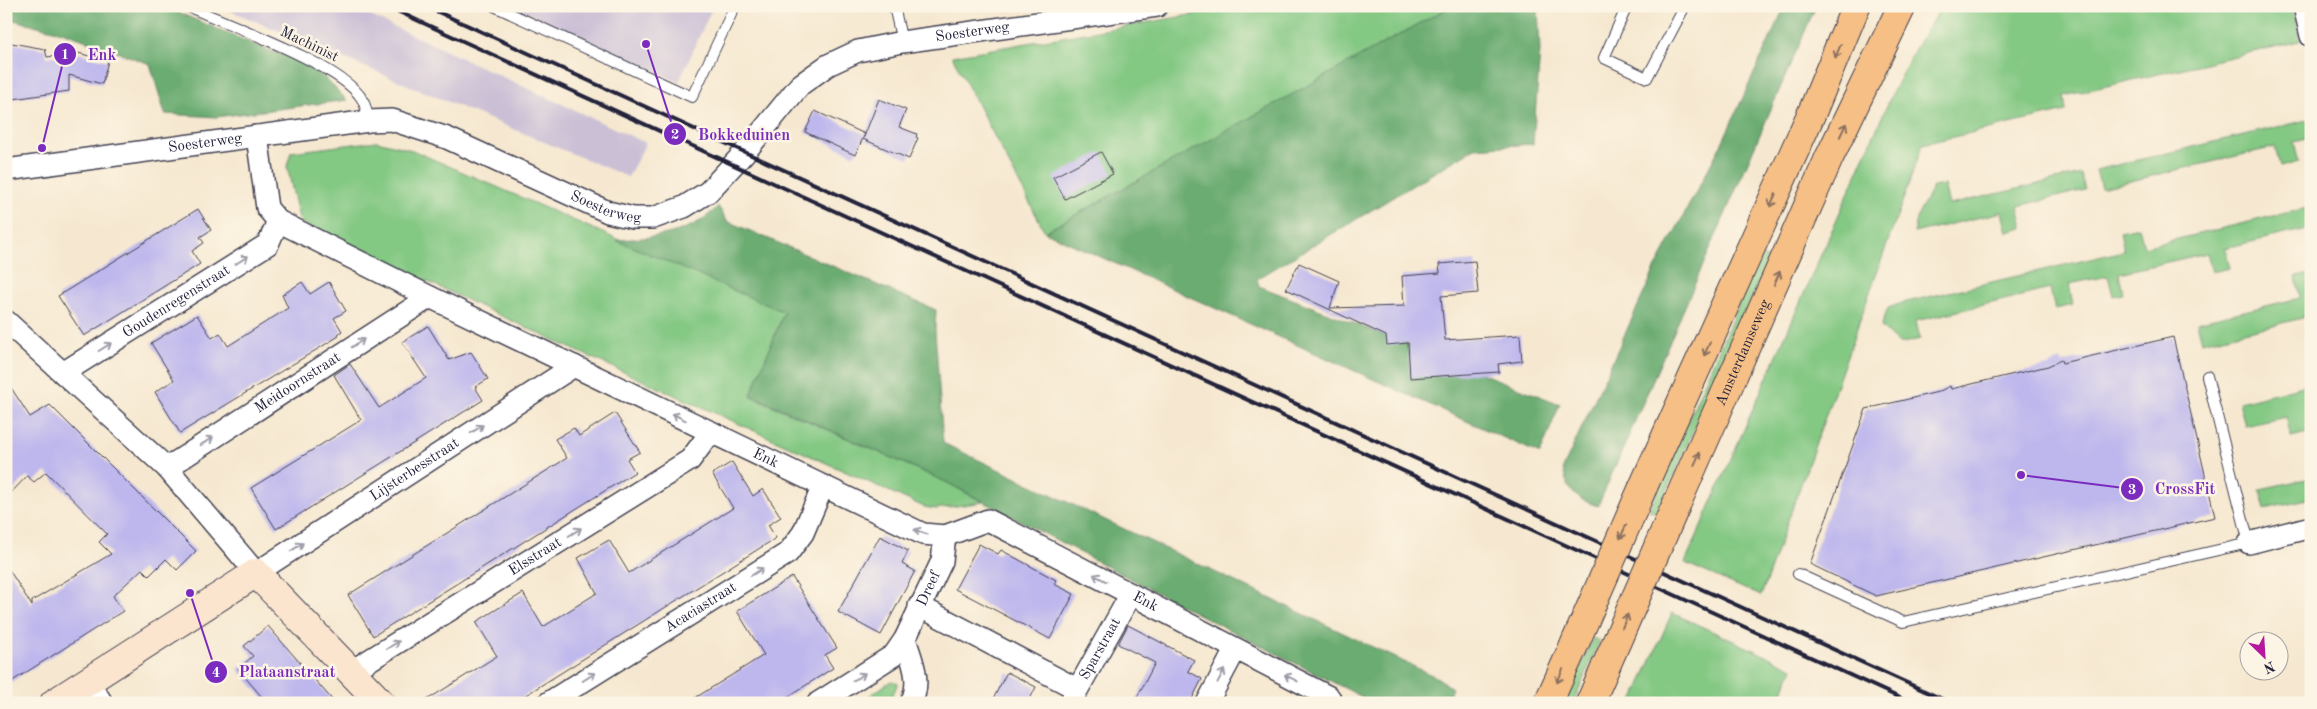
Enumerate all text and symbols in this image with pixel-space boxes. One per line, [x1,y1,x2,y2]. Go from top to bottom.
street label: Soesterweg [935,19,1010,45]
street label: Machinist [278,25,340,65]
callout: Enk [53,38,126,69]
one-way arrow [1832,43,1842,58]
text: 1 [61,48,69,63]
text: Enk [88,48,116,64]
callout: Bokkeduinen [663,119,800,150]
one-way arrow [1839,123,1848,138]
text: 2 [671,128,679,143]
text: Bokkeduinen [698,128,790,144]
street label: Soesterweg [167,131,243,156]
street label: Soesterweg [568,188,641,226]
one-way arrow [1768,192,1777,207]
one-way arrow [235,255,249,265]
street label: Goudenregenstraat [120,262,233,341]
one-way arrow [1772,271,1782,286]
street label: Amsterdamseweg [1713,297,1773,408]
one-way arrow [351,338,365,348]
one-way arrow [97,341,111,351]
one-way arrow [1701,341,1711,356]
street label: Meidoornstraat [252,350,343,416]
one-way arrow [672,412,687,421]
one-way arrow [470,424,484,434]
street label: Lijsterbesstraat [367,435,462,504]
one-way arrow [200,436,214,446]
street label: Enk [750,446,781,471]
one-way arrow [1693,452,1702,467]
callout: CrossFit [2119,473,2225,504]
text: CrossFit [2155,482,2215,498]
text: 3 [2128,483,2136,498]
one-way arrow [1618,524,1628,539]
one-way arrow [568,526,582,536]
one-way arrow [913,526,929,536]
street label: Elsstraat [506,535,564,579]
one-way arrow [290,541,304,552]
one-way arrow [750,567,764,578]
street label: Dreef [914,568,944,608]
one-way arrow [1093,573,1108,583]
street label: Acaciastraat [662,580,739,636]
street label: Enk [1130,589,1161,615]
one-way arrow [1621,614,1631,629]
street label: Sparstraat [1077,615,1124,683]
north arrow [2240,632,2290,682]
one-way arrow [385,640,399,650]
callout: Plataanstraat [204,656,346,687]
text: N [2261,658,2277,676]
text: Plataanstraat [239,665,336,681]
text: 4 [212,666,220,681]
one-way arrow [1554,668,1564,683]
one-way arrow [1216,669,1226,684]
one-way arrow [582,672,596,682]
one-way arrow [852,672,866,682]
one-way arrow [1284,673,1299,682]

